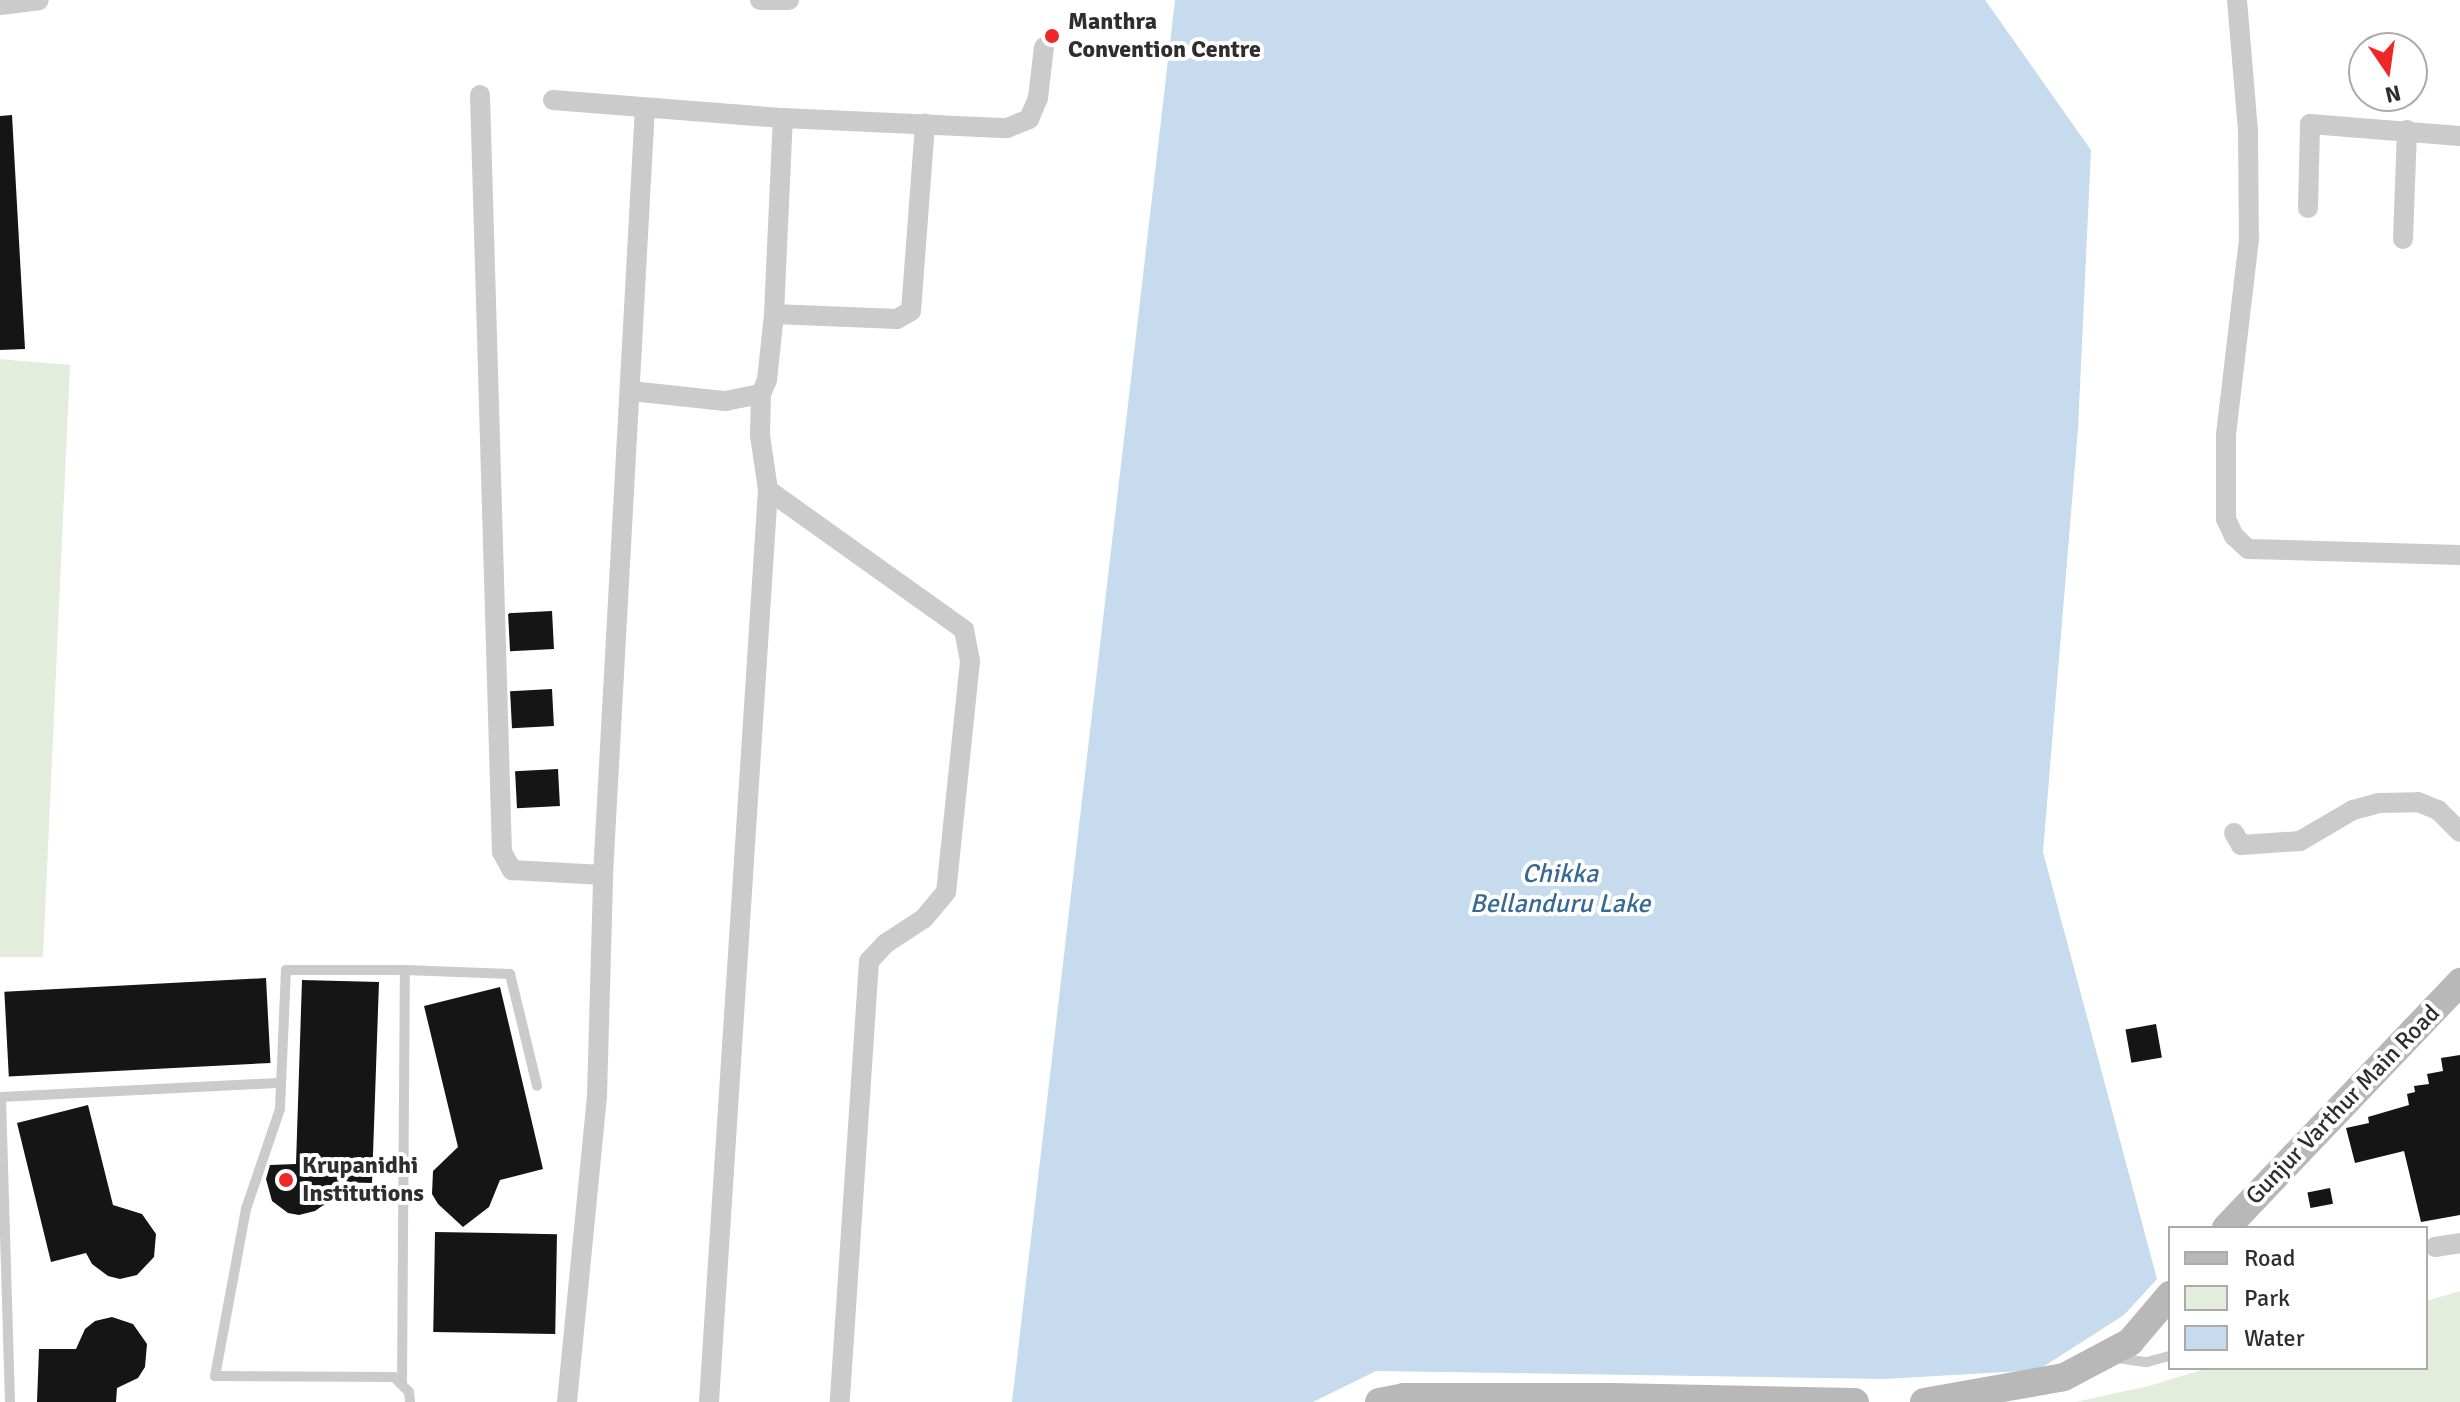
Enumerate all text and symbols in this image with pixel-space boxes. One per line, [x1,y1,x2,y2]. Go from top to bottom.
place label: Manthra Convention Centre [1068,8,1261,64]
marker: Manthra Convention Centre [1043,27,1061,45]
north arrow [2348,32,2428,112]
text: N [2383,79,2404,109]
water label: Chikka Bellanduru Lake [1470,859,1650,920]
street label: Gunjur Varthur Main Road [2240,999,2446,1211]
place label: Krupanidhi Institutions [302,1152,424,1208]
marker: Krupanidhi Institutions [277,1171,295,1189]
legend [2168,1226,2428,1370]
text: Road [2244,1243,2295,1273]
text: Park [2244,1283,2290,1313]
text: Water [2244,1323,2304,1353]

